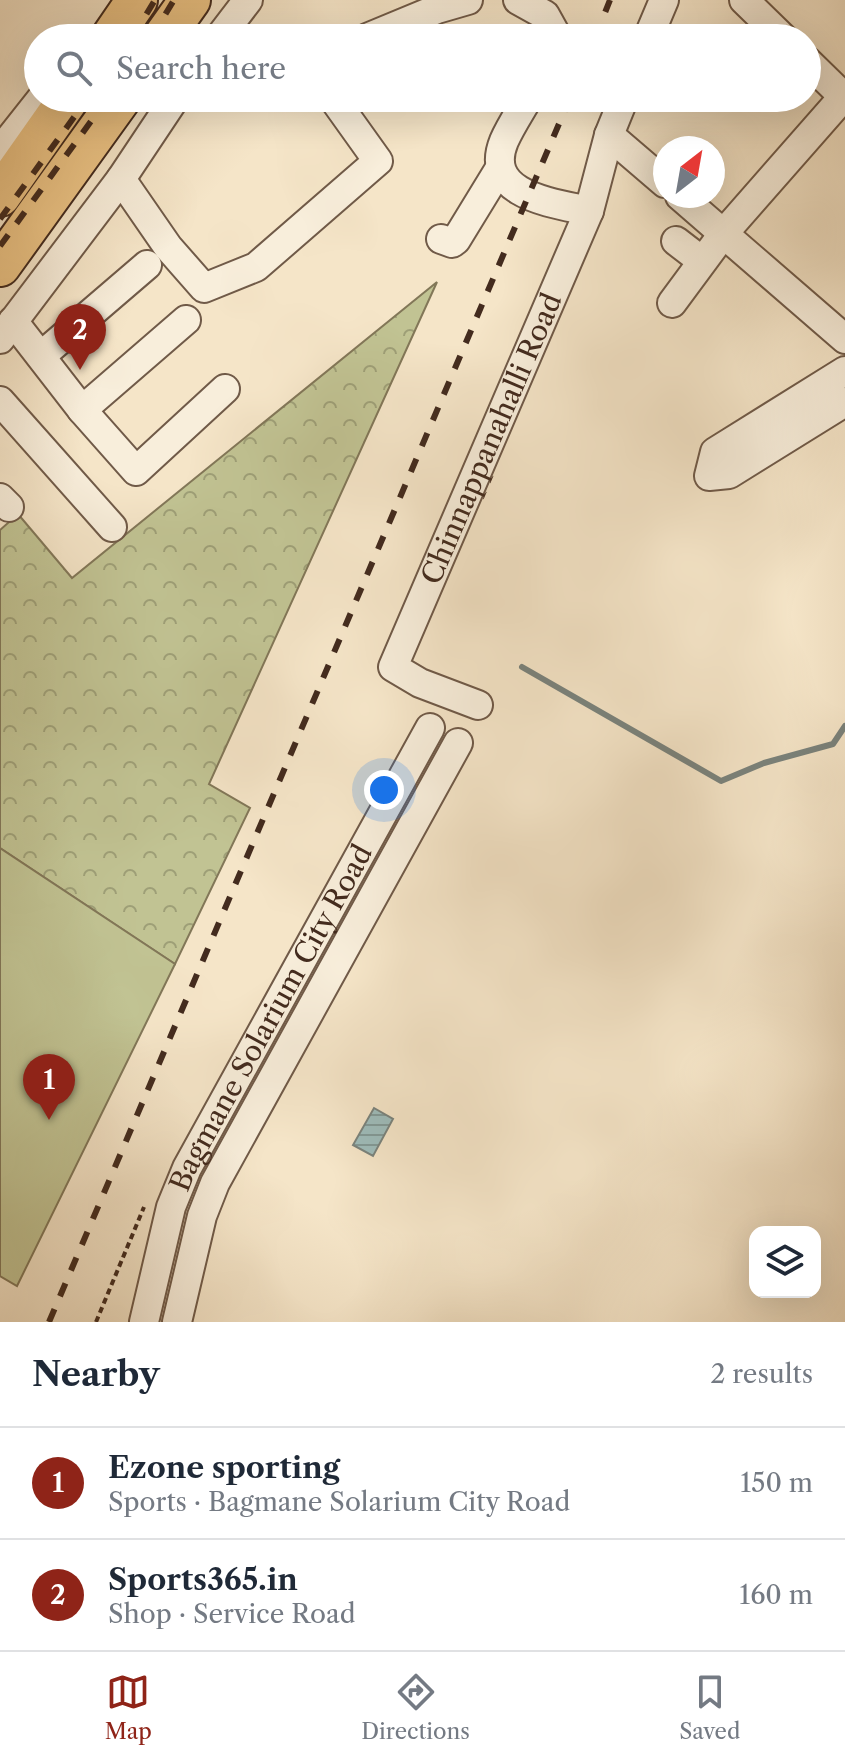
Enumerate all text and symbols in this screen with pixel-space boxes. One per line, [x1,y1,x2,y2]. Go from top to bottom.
search box [24,24,821,112]
icon: search [52,46,96,90]
text: Search here [116,50,286,87]
north arrow [653,136,725,208]
street label: Chinnappanahalli Road [414,288,569,589]
pin: 2 [54,304,106,370]
your location [364,770,404,810]
street label: Bagmane Solarium City Road [162,839,379,1196]
pin: 1 [23,1054,75,1120]
map controls [749,1226,821,1298]
button: layers [749,1226,821,1298]
text: Nearby [32,1353,160,1395]
text: 2 results [710,1358,813,1390]
text: Ezone sporting [108,1449,340,1486]
text: 1 [52,1467,64,1499]
text: 150 m [740,1467,813,1499]
text: Sports · Bagmane Solarium City Road [108,1486,570,1518]
text: Sports365.in [108,1561,298,1598]
text: 2 [50,1579,66,1611]
text: 160 m [739,1579,813,1611]
text: Shop · Service Road [108,1598,355,1630]
tab: Map [105,1670,152,1745]
tab: Directions [361,1670,470,1745]
tab: Saved [679,1670,740,1745]

